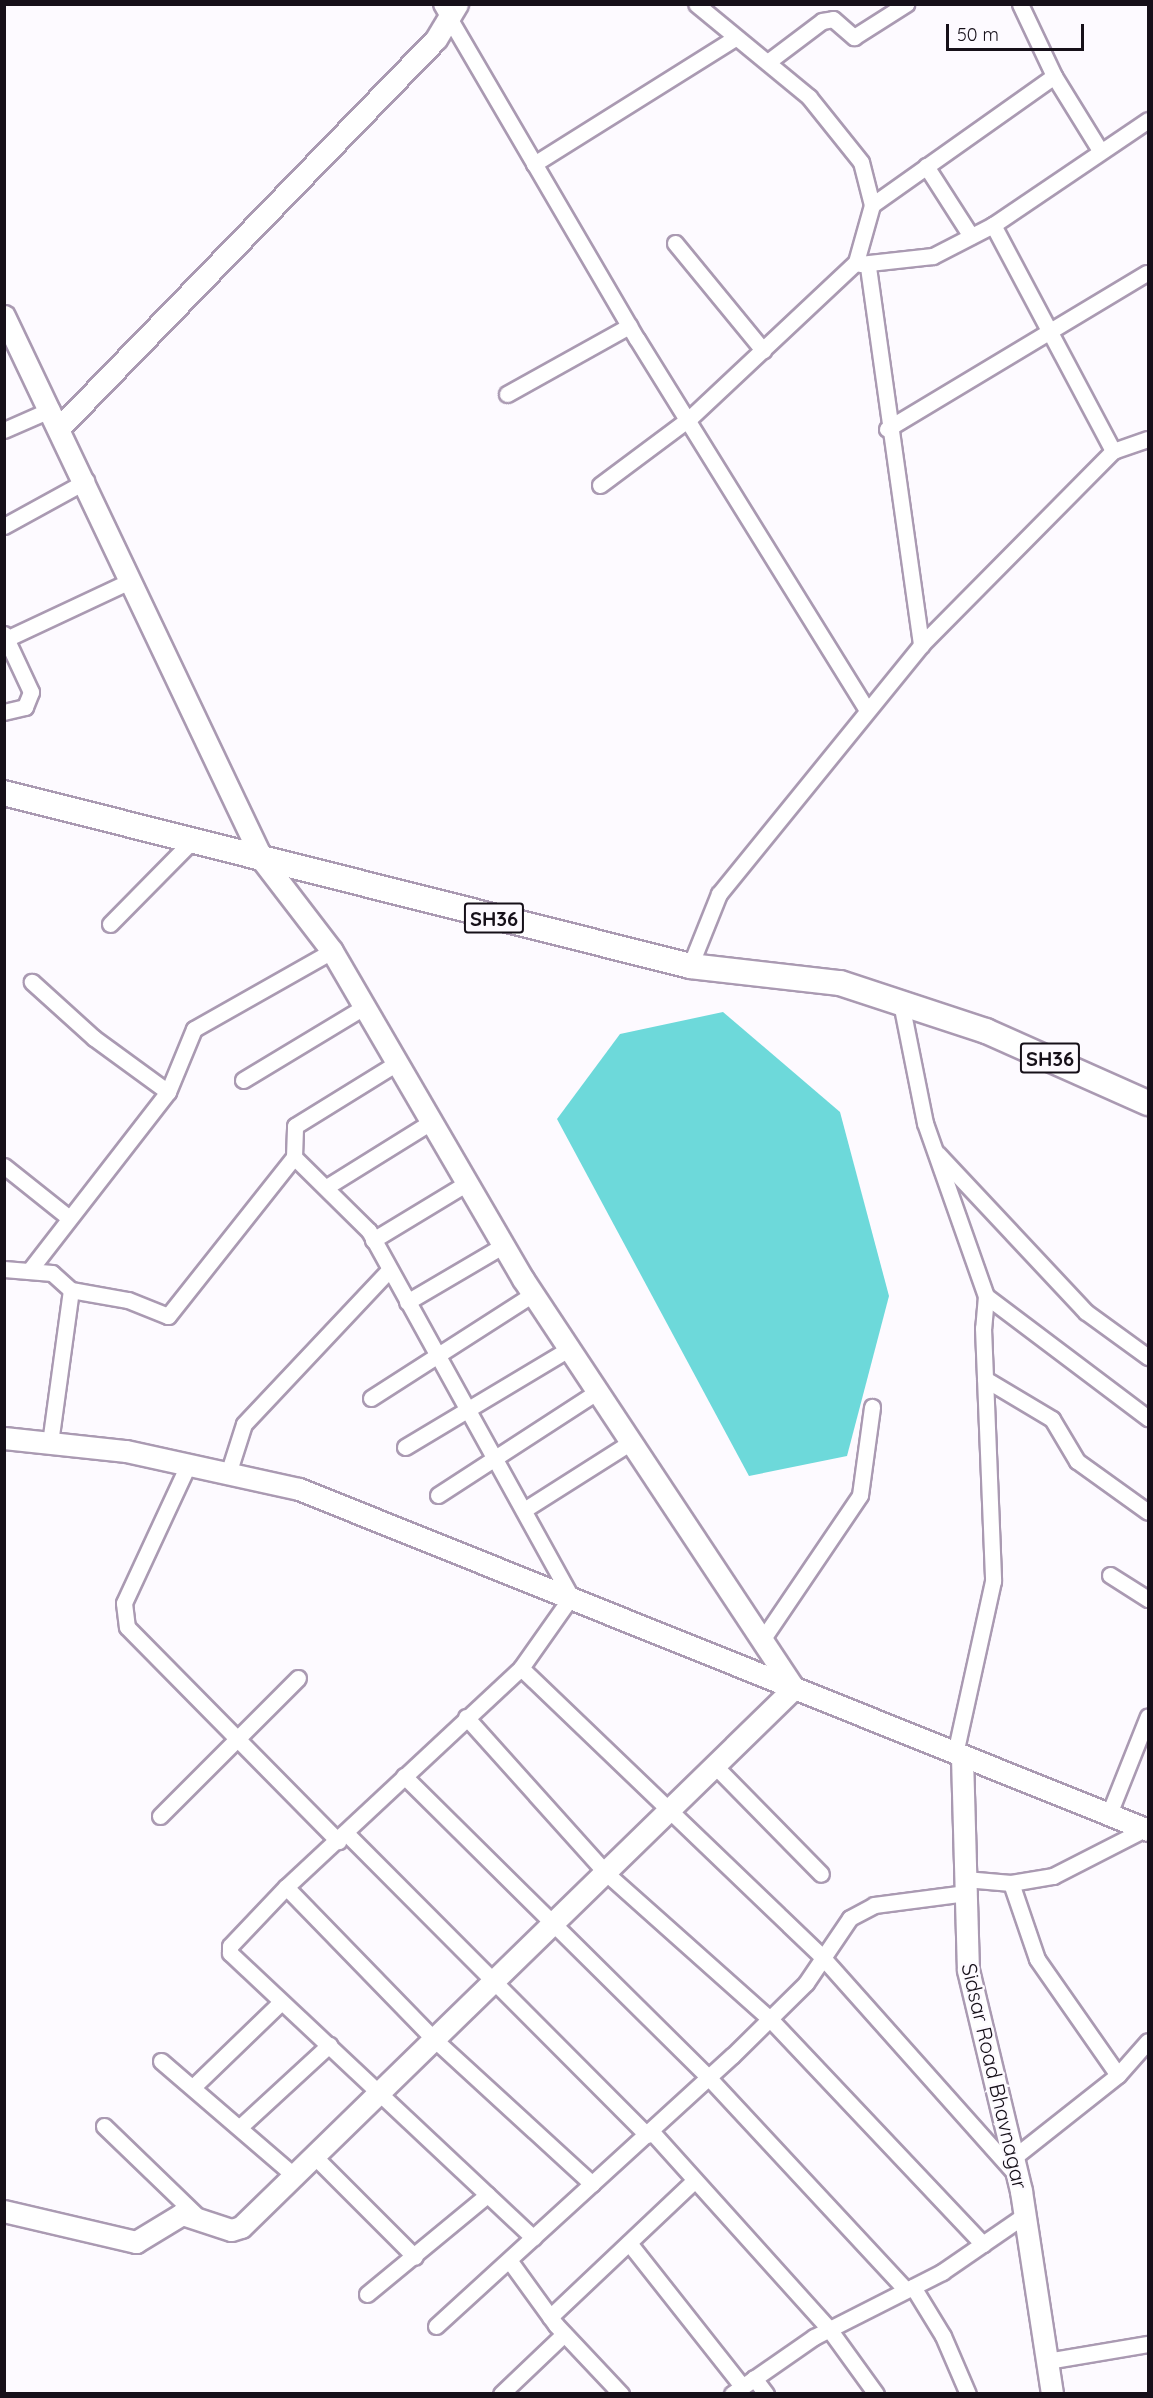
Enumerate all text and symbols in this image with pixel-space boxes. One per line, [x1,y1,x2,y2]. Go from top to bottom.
scale bar [949,12,1087,50]
text: 50 m [957,23,999,46]
road number: SH36 [462,901,526,935]
road number: SH36 [1018,1041,1082,1075]
street label: Sidsar Road Bhavnagar [957,1961,1033,2191]

